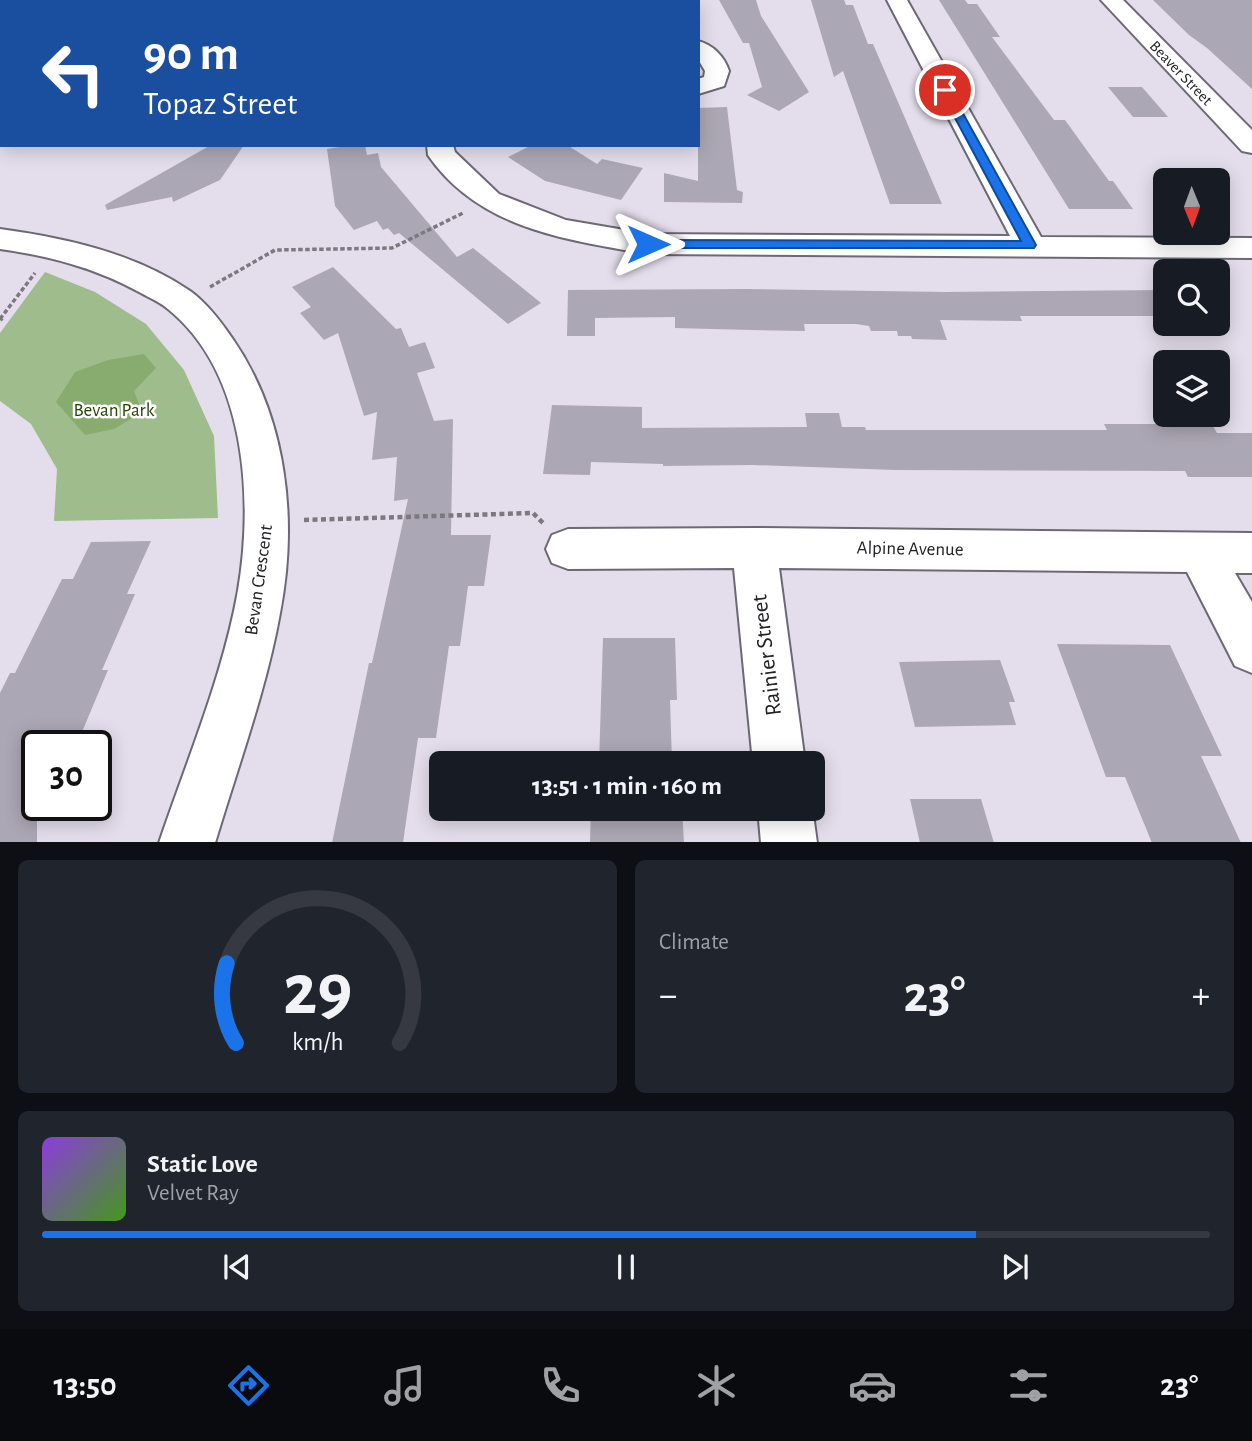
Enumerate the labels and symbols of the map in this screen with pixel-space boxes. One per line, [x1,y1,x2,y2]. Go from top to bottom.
street label: Beaver Street [1147,38,1215,108]
pin [915,60,975,120]
north arrow [1153,168,1230,245]
position arrow [611,207,685,281]
park label: Bevan Park [74,401,155,420]
street label: Bevan Crescent [242,524,276,636]
street label: Alpine Avenue [856,539,964,559]
street label: Rainier Street [748,592,786,717]
speed limit sign: 30 [21,730,112,821]

